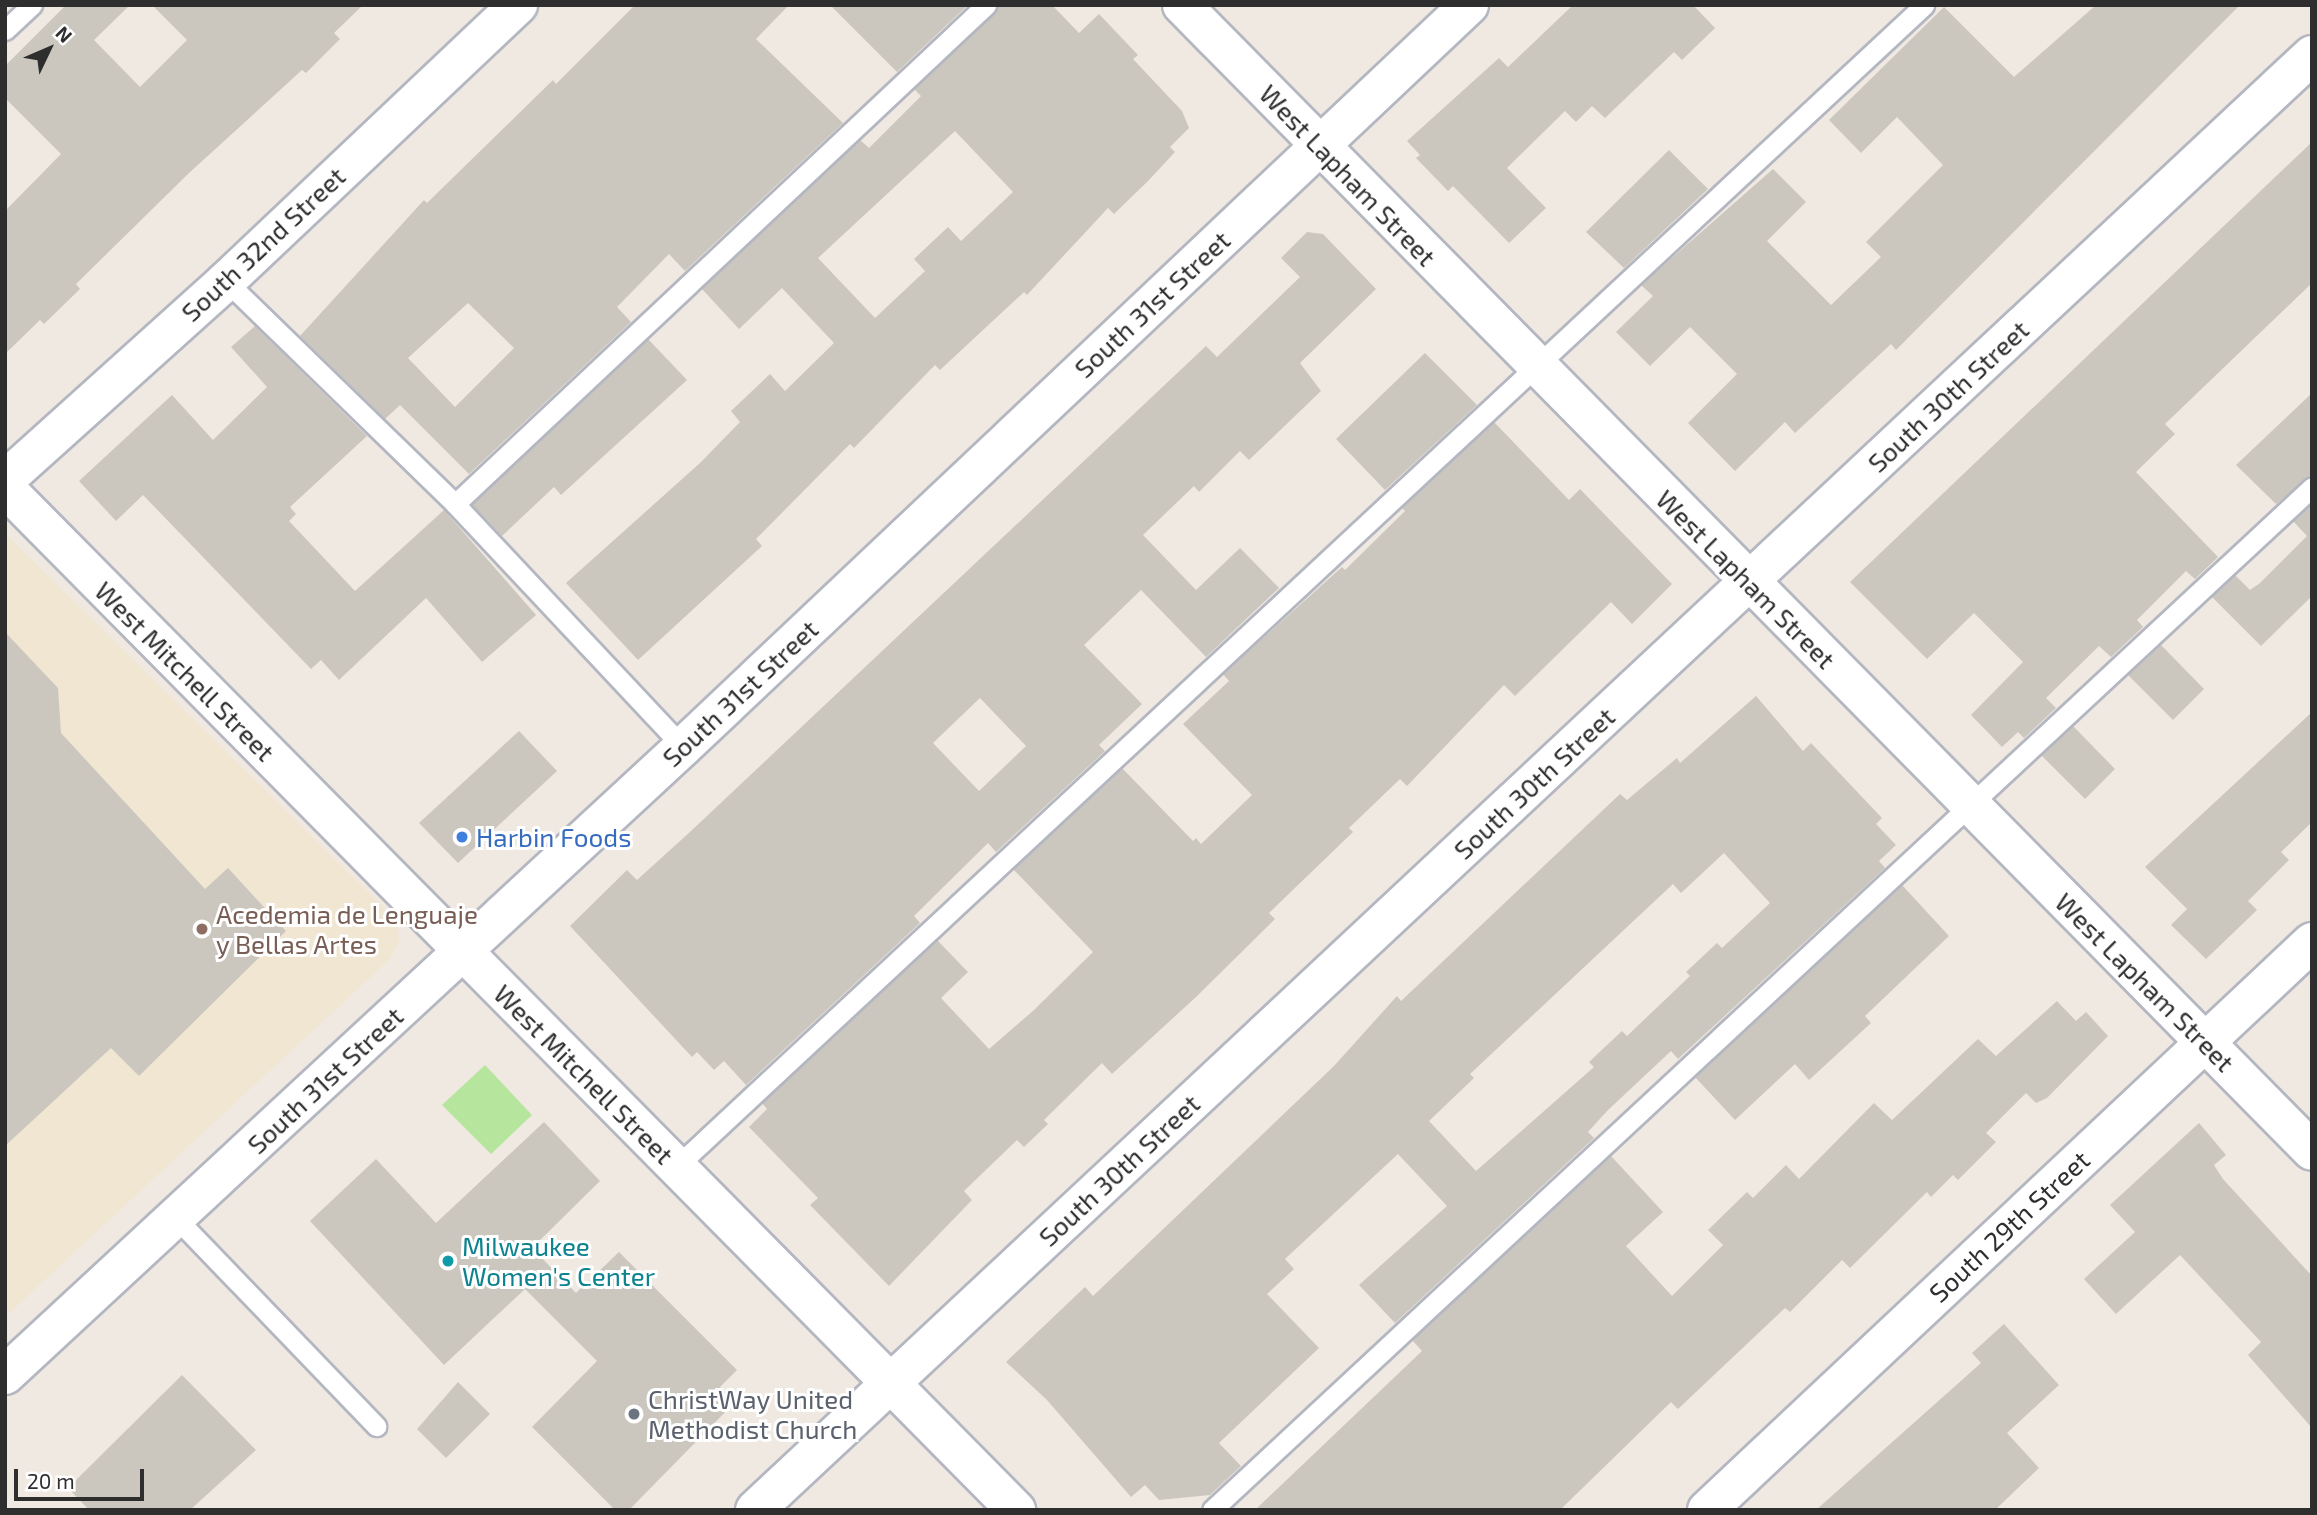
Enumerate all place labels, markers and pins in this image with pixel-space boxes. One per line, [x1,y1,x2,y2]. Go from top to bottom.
place label: Harbin Foods [476,821,631,853]
marker: Harbin Foods [454,829,470,845]
place label: Acedemia de Lenguaje y Bellas Artes [216,898,478,960]
marker: Acedemia de Lenguaje y Bellas Artes [194,921,210,937]
place label: Milwaukee Women's Center [462,1230,655,1292]
marker: Milwaukee Women's Center [440,1253,456,1269]
place label: ChristWay United Methodist Church [648,1383,857,1444]
marker: ChristWay United Methodist Church [626,1406,642,1422]

